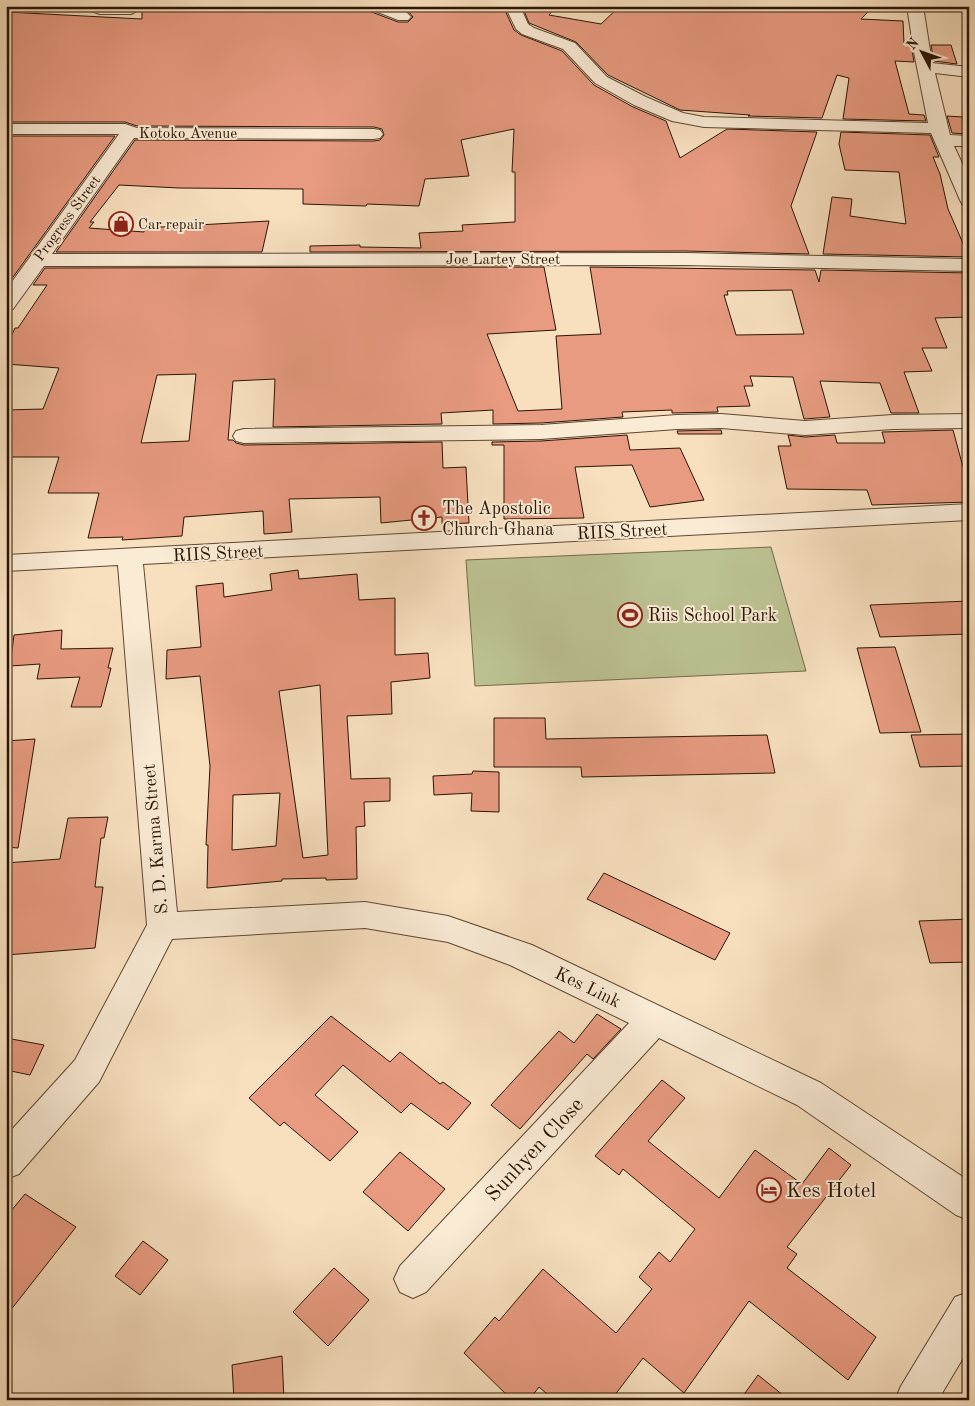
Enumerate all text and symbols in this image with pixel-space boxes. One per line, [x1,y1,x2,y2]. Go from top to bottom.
north arrow [898,28,948,78]
text: N [904,35,922,53]
street label: Kotoko Avenue [139,127,237,142]
street label: Progress Street [32,173,104,265]
shop icon: Car repair [108,211,134,237]
place label: Car repair [138,218,204,233]
street label: Joe Lartey Street [446,253,560,268]
place label: The Apostolic Church Ghana [442,500,554,539]
church icon: The Apostolic Church Ghana [411,505,437,531]
street label: RIIS Street [576,521,668,543]
street label: RIIS Street [172,543,264,565]
sports icon: Riis School Park [617,602,643,628]
place label: Riis School Park [648,607,777,625]
street label: S. D. Karma Street [140,763,172,915]
street label: Kes Link [552,964,623,1011]
street label: Sunhyen Close [482,1094,588,1206]
hotel icon: Kes Hotel [756,1177,782,1203]
place label: Kes Hotel [786,1181,877,1202]

